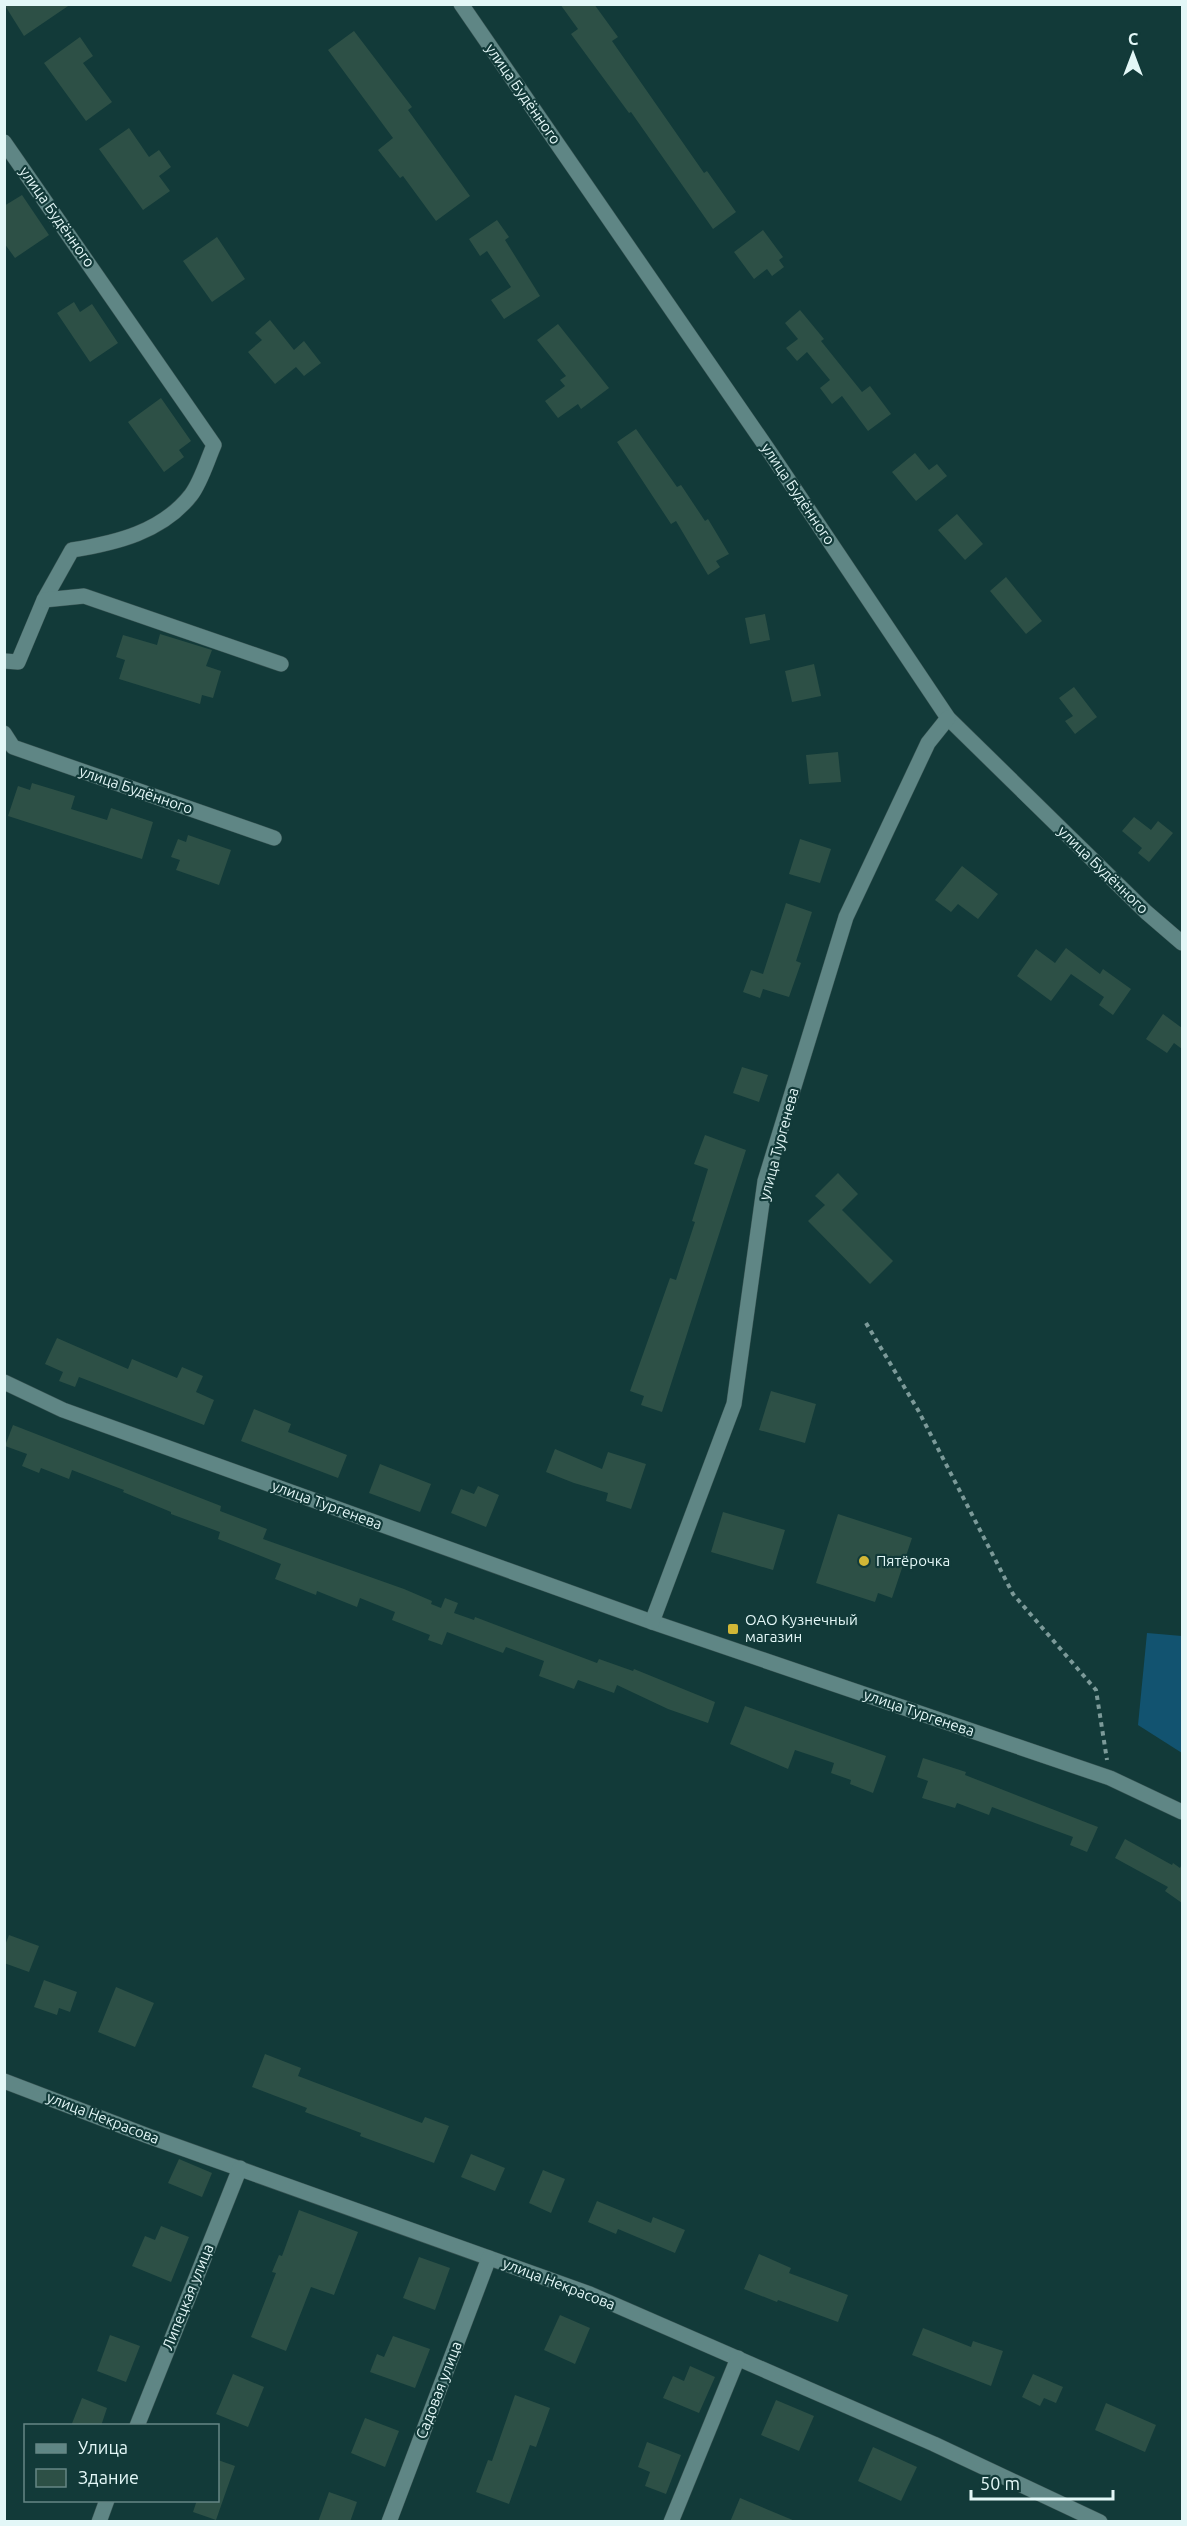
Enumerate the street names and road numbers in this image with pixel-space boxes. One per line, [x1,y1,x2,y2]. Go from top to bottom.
street label: улица Будённого [482,40,564,147]
street label: улица Будённого [16,163,98,270]
street label: улица Будённого [758,440,839,548]
street label: улица Будённого [77,762,195,817]
street label: улица Будённого [1055,822,1152,917]
street label: улица Тургенева [755,1086,802,1202]
street label: улица Тургенева [270,1477,385,1532]
street label: улица Тургенева [862,1686,977,1739]
street label: улица Некрасова [45,2088,162,2147]
street label: Липецкая улица [159,2241,217,2352]
street label: улица Некрасова [501,2254,618,2313]
street label: Садовая улица [412,2339,465,2441]

